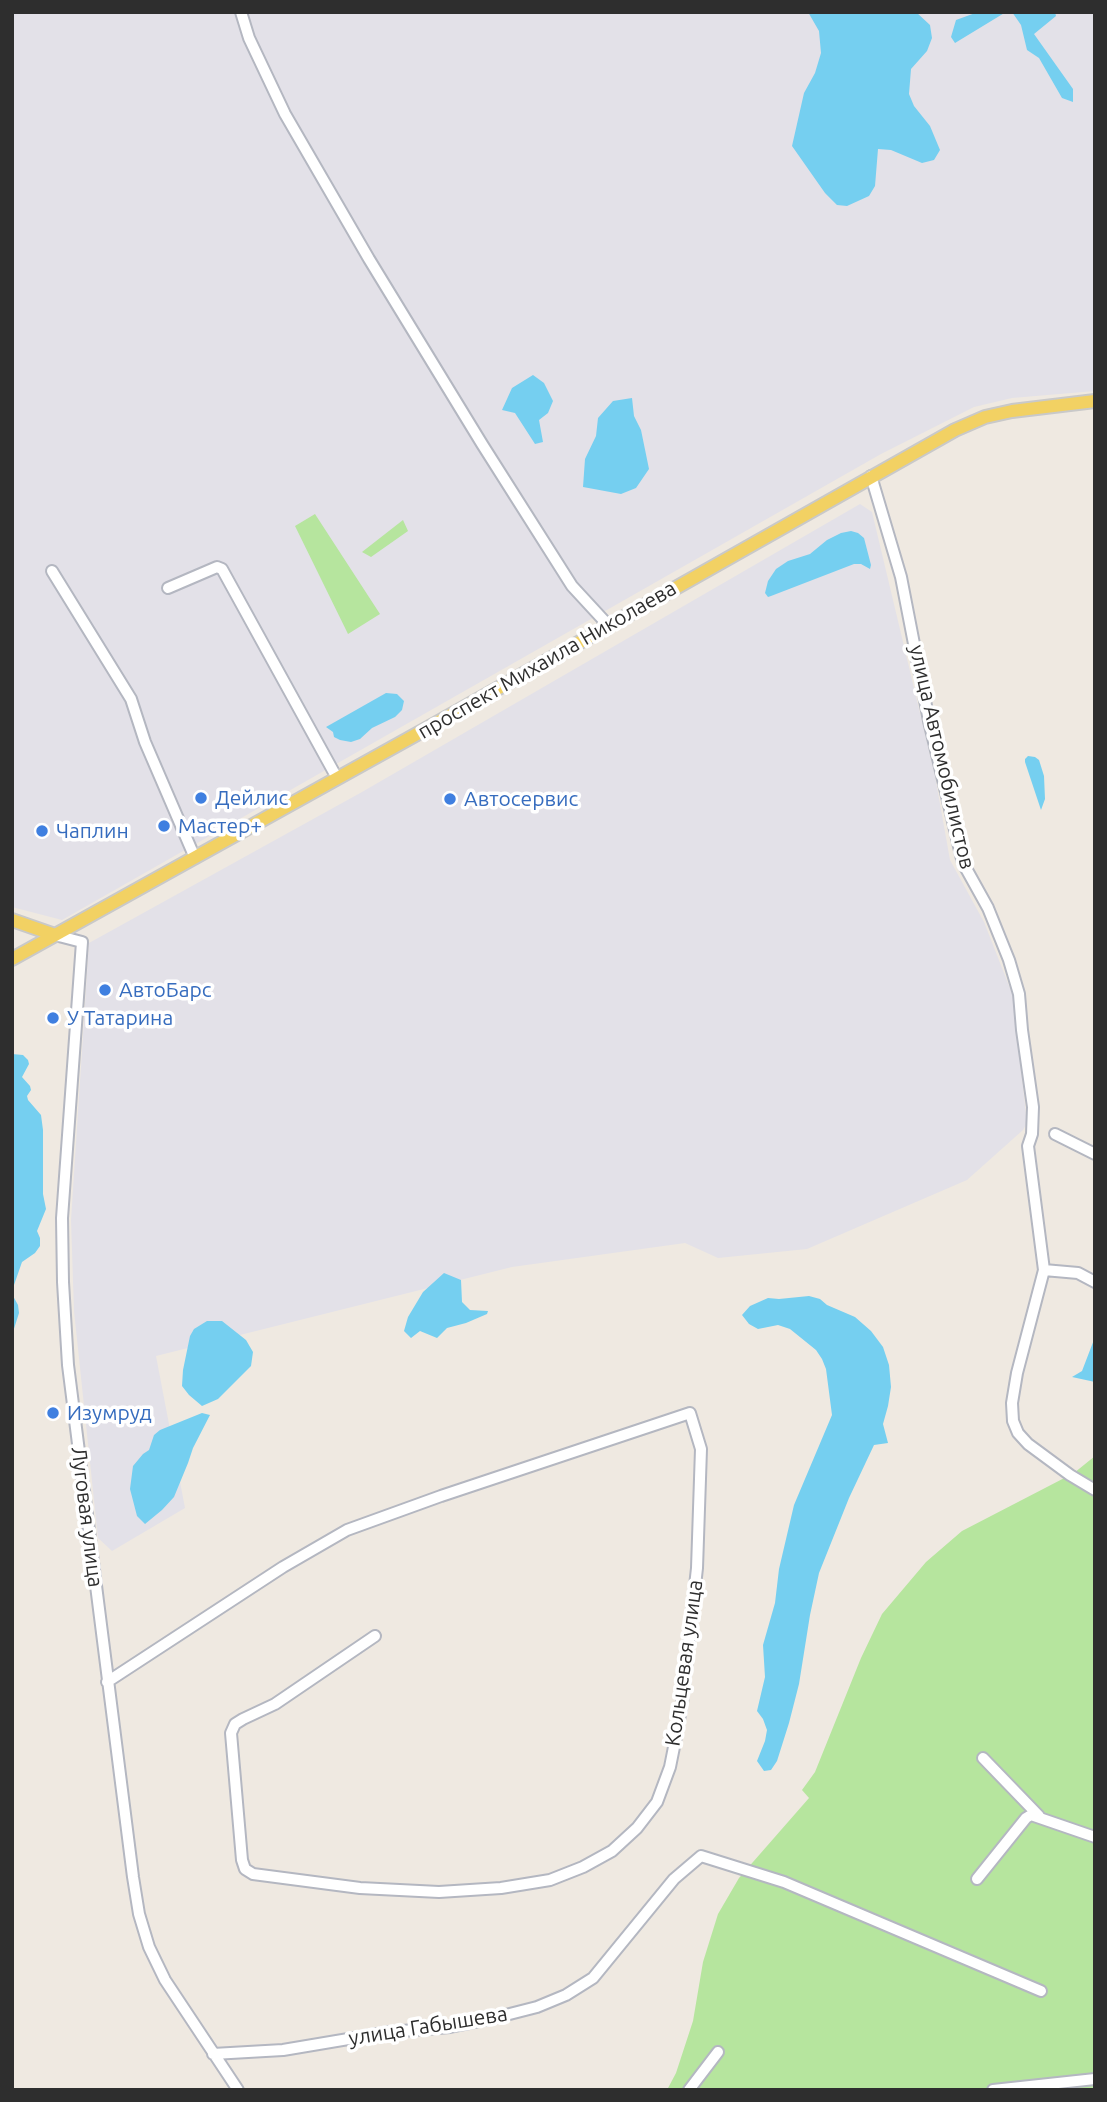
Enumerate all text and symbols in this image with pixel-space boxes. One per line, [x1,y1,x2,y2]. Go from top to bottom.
street label: проспект Михаила Николаева [413,576,681,744]
street label: улица Автомобилистов [904,642,980,872]
place label: Дейлис [215,785,288,811]
place label: Автосервис [464,786,578,812]
marker: Дейлис [193,790,209,806]
marker: Автосервис [442,791,458,807]
place label: Мастер+ [178,813,262,839]
place label: Чаплин [56,818,129,844]
marker: Мастер+ [156,818,172,834]
marker: Чаплин [34,823,50,839]
place label: АвтоБарс [119,977,212,1003]
marker: АвтоБарс [97,982,113,998]
place label: У Татарина [67,1005,173,1031]
marker: У Татарина [45,1010,61,1026]
place label: Изумруд [67,1400,152,1426]
marker: Изумруд [45,1405,61,1421]
street label: Луговая улица [66,1445,108,1589]
street label: Кольцевая улица [660,1578,708,1748]
street label: улица Габышева [347,2001,509,2051]

